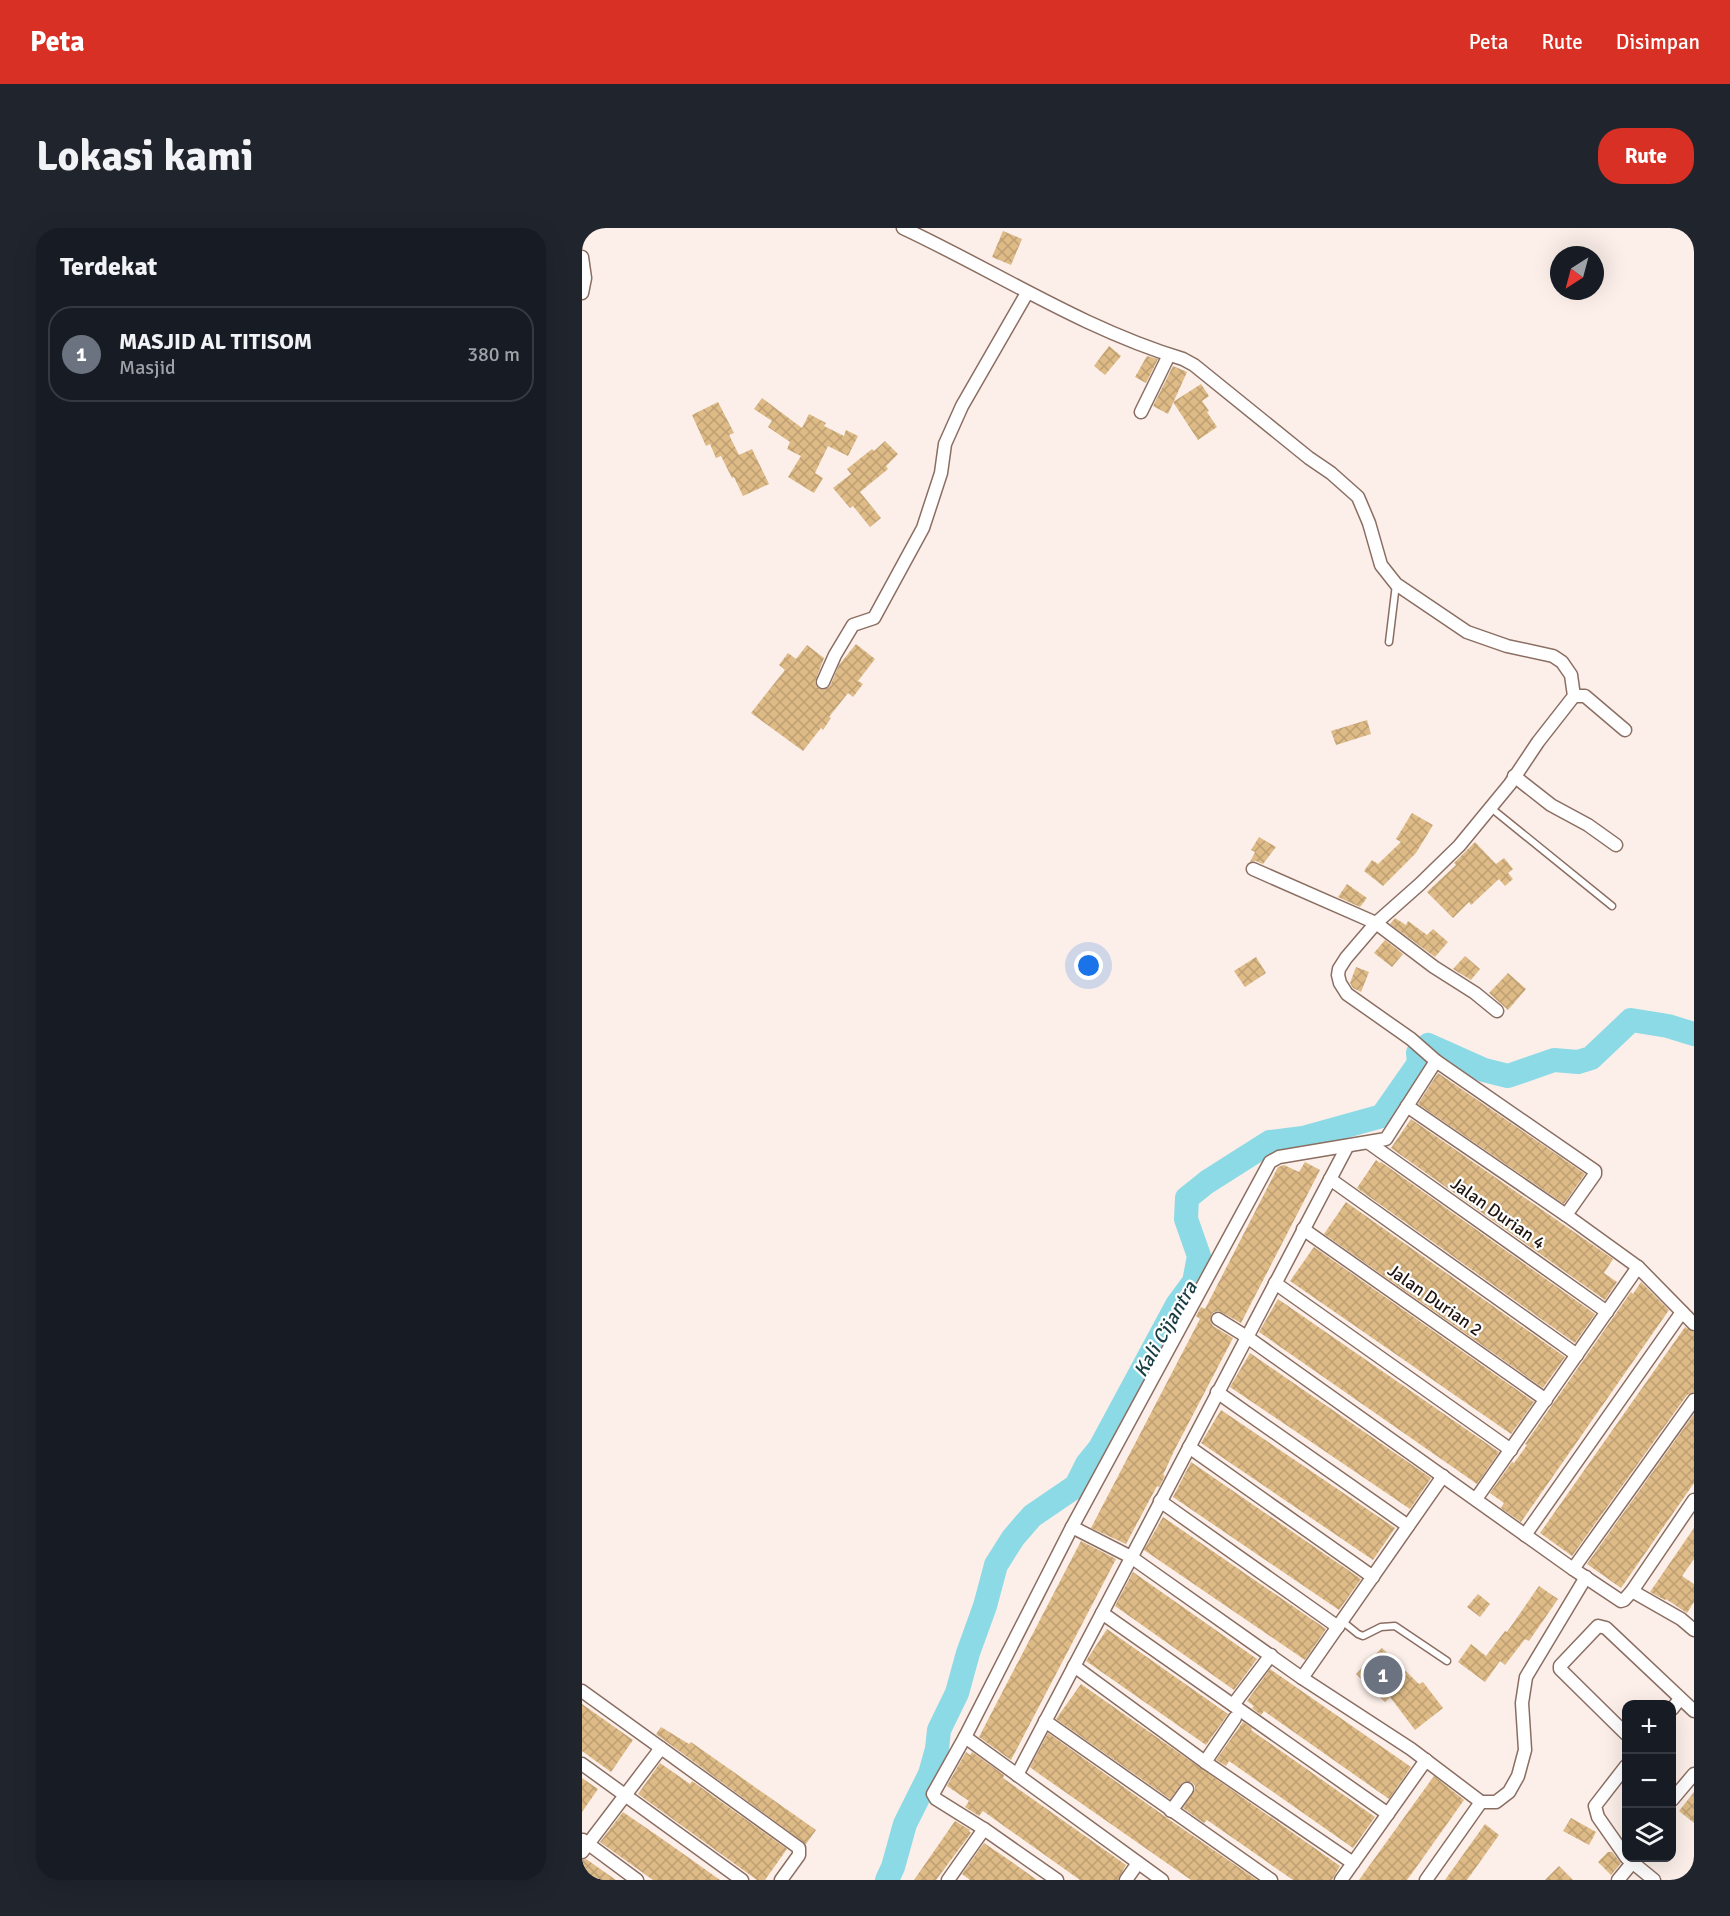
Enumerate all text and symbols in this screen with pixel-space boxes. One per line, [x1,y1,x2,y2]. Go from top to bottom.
text: Peta [30,25,85,59]
text: Peta [1469,29,1509,55]
text: Rute [1542,29,1583,55]
text: Disimpan [1616,29,1700,55]
button: Rute [1598,128,1694,184]
text: Lokasi kami [36,131,254,182]
north arrow [1550,246,1604,300]
text: Terdekat [60,251,157,283]
text: MASJID AL TITISOM [119,328,312,355]
text: 1 [76,342,87,367]
text: 380 m [467,342,520,367]
text: Masjid [119,355,176,380]
your location [1074,951,1103,980]
street label: Jalan Durian 4 [1446,1172,1550,1254]
street label: Jalan Durian 2 [1383,1259,1487,1341]
water label: Kali Cijantra [1128,1276,1203,1381]
pin: 1 [1364,1652,1402,1698]
map controls [1622,1700,1676,1862]
button: + [1622,1700,1676,1754]
button: − [1622,1754,1676,1808]
button: layers [1622,1808,1676,1862]

